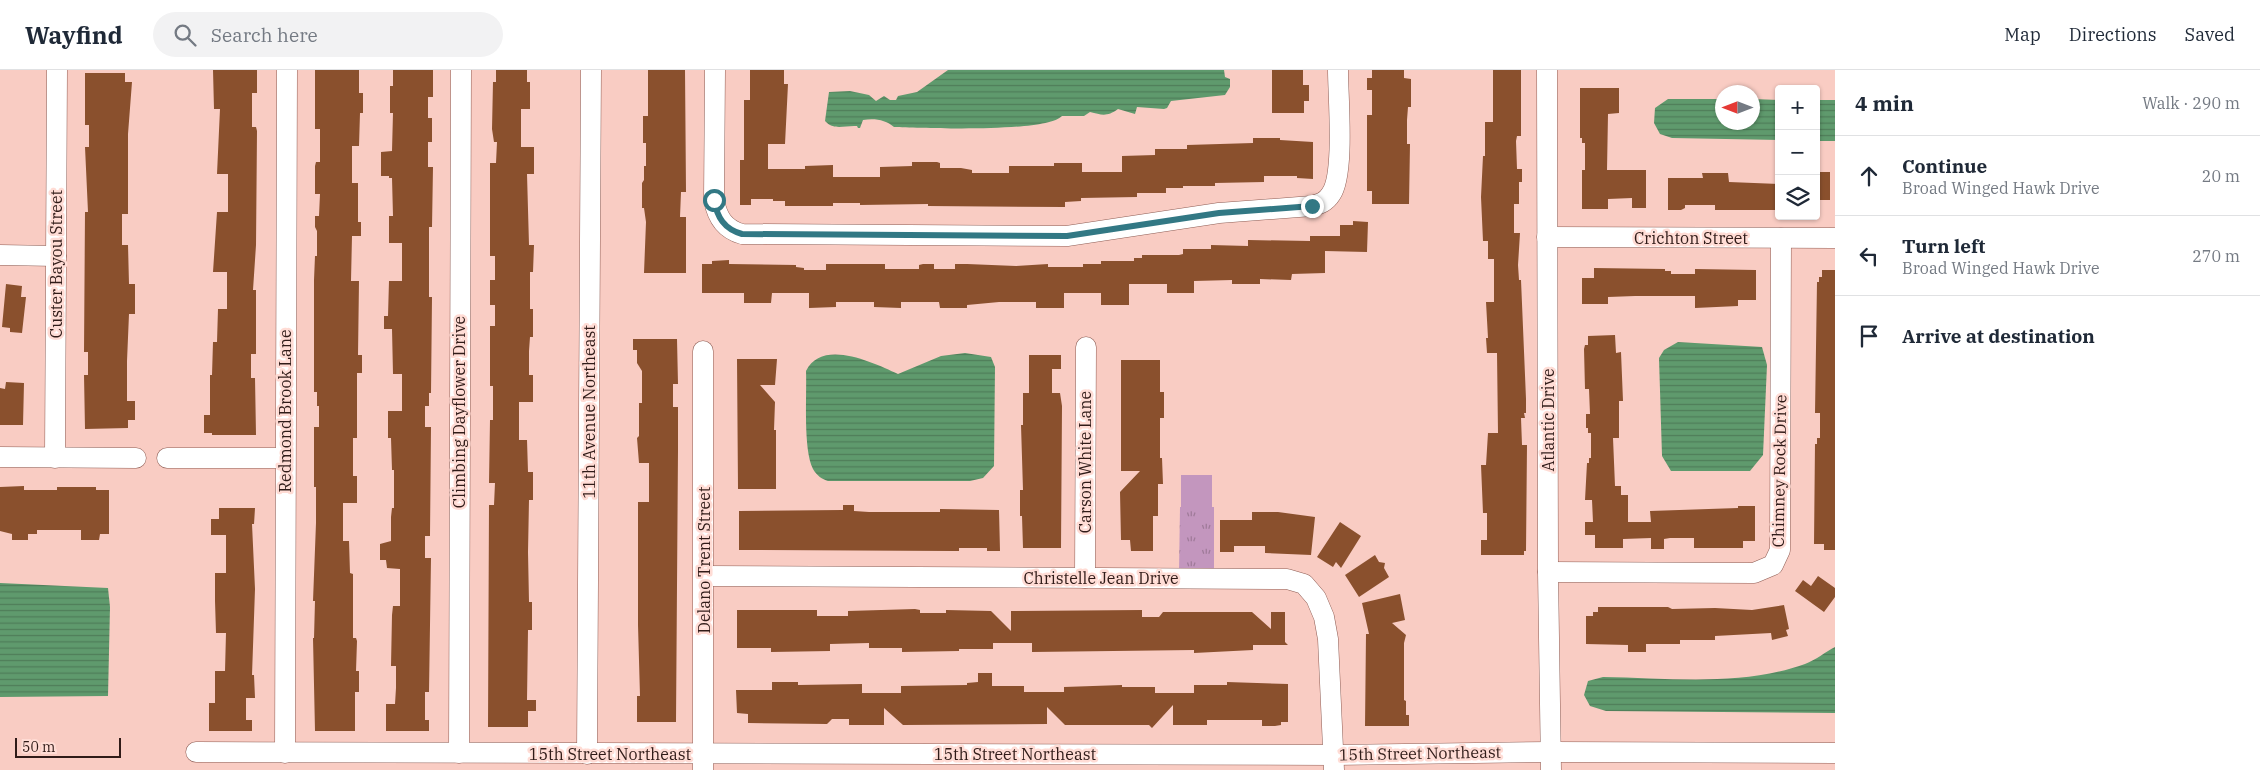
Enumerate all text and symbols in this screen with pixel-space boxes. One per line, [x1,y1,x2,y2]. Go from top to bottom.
search box [153,12,503,57]
text: Wayfind [25,19,123,51]
icon: search [171,21,199,49]
text: Search here [211,23,318,47]
text: Map [2004,23,2041,46]
text: Directions [2069,23,2157,46]
text: Saved [2185,23,2235,46]
north arrow [1715,85,1760,130]
map controls [1775,85,1820,220]
button: + [1775,85,1820,130]
text: 4 min [1855,89,1914,117]
text: Walk · 290 m [2142,93,2240,113]
button: − [1775,130,1820,175]
text: Continue [1902,154,1987,178]
icon: ahead [1855,162,1883,190]
text: 20 m [2202,166,2240,186]
button: layers [1775,175,1820,220]
text: Broad Winged Hawk Drive [1902,178,2100,198]
route start [703,189,726,212]
street label: Custer Bayou Street [46,190,66,338]
route end [1301,195,1324,218]
street label: Crichton Street [1634,228,1748,248]
text: Turn left [1902,234,1985,258]
icon: left [1855,242,1883,270]
text: 270 m [2192,246,2240,266]
text: Broad Winged Hawk Drive [1902,258,2100,278]
street label: Climbing Dayflower Drive [449,316,469,508]
icon: arrive [1855,322,1883,350]
text: Arrive at destination [1902,324,2095,348]
street label: 11th Avenue Northeast [579,325,599,499]
street label: Redmond Brook Lane [275,329,295,493]
street label: Atlantic Drive [1538,368,1558,472]
street label: Carson White Lane [1075,391,1095,533]
street label: Chimney Rock Drive [1768,394,1790,548]
street label: Delano Trent Street [694,486,714,633]
street label: Christelle Jean Drive [1023,568,1179,588]
scale bar [15,735,121,758]
text: 50 m [22,738,55,756]
street label: 15th Street Northeast [1339,742,1502,764]
street label: 15th Street Northeast [529,744,691,764]
street label: 15th Street Northeast [934,744,1096,764]

